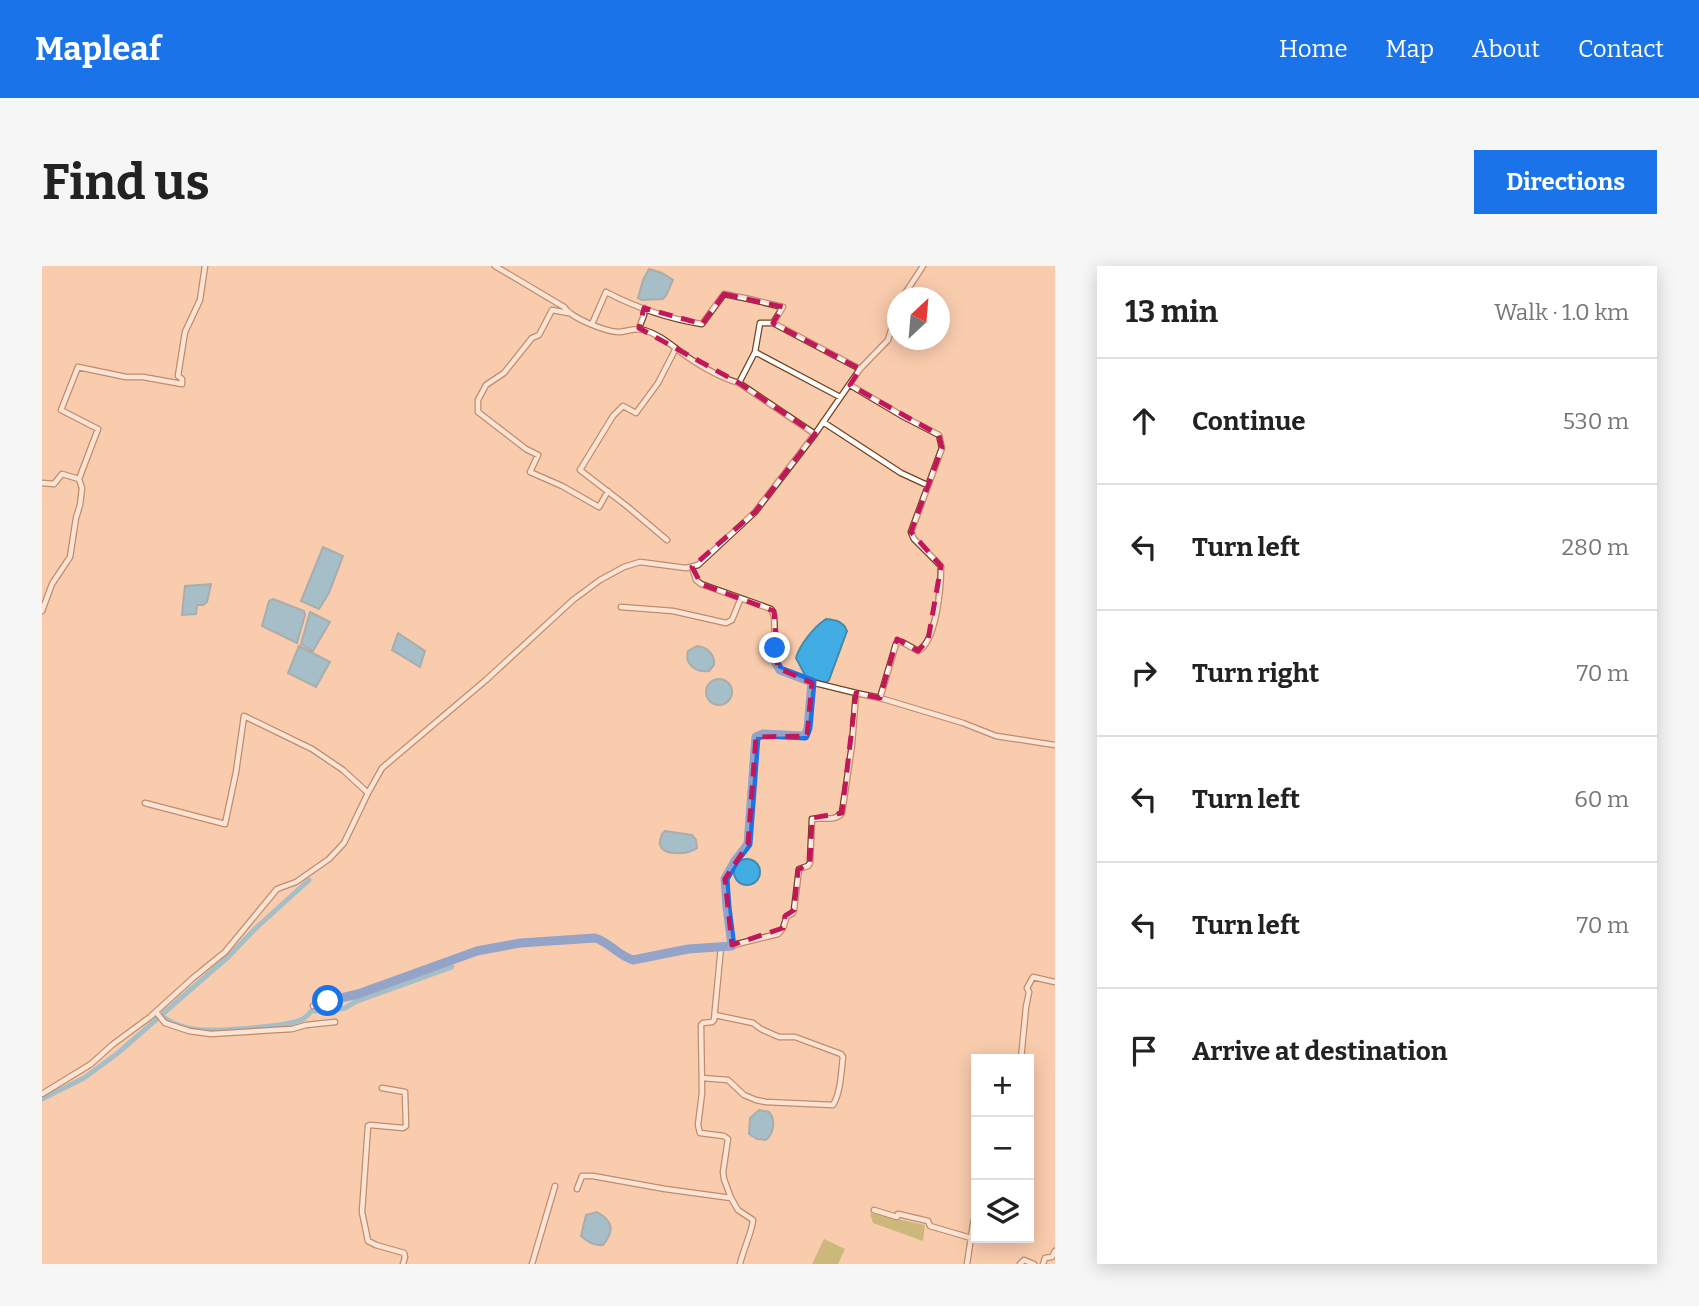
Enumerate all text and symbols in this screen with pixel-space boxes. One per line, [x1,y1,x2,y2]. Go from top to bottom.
text: Mapleaf [35,29,161,69]
text: Home [1279,35,1348,63]
text: Map [1386,35,1434,63]
text: About [1472,35,1540,63]
text: Contact [1578,35,1664,63]
button: Directions [1474,150,1657,214]
text: Find us [42,153,210,212]
north arrow [887,287,950,350]
text: 13 min [1125,294,1218,330]
text: Walk · 1.0 km [1494,298,1629,326]
icon: ahead [1125,402,1163,440]
text: Continue [1192,406,1306,437]
text: 530 m [1563,407,1629,435]
icon: left [1125,528,1163,566]
text: Turn left [1192,532,1300,563]
text: 280 m [1561,533,1629,561]
route end [759,632,790,663]
icon: right [1125,654,1163,692]
text: Turn right [1192,658,1319,689]
text: 70 m [1577,659,1629,687]
icon: left [1125,780,1163,818]
text: Turn left [1192,784,1300,815]
text: 60 m [1574,785,1629,813]
icon: left [1125,906,1163,944]
text: Turn left [1192,910,1300,941]
text: 70 m [1577,911,1629,939]
route start [312,985,343,1016]
icon: arrive [1125,1032,1163,1070]
text: Arrive at destination [1192,1036,1447,1067]
map controls [971,1054,1034,1243]
button: + [971,1054,1034,1117]
button: − [971,1117,1034,1180]
button: layers [971,1180,1034,1243]

